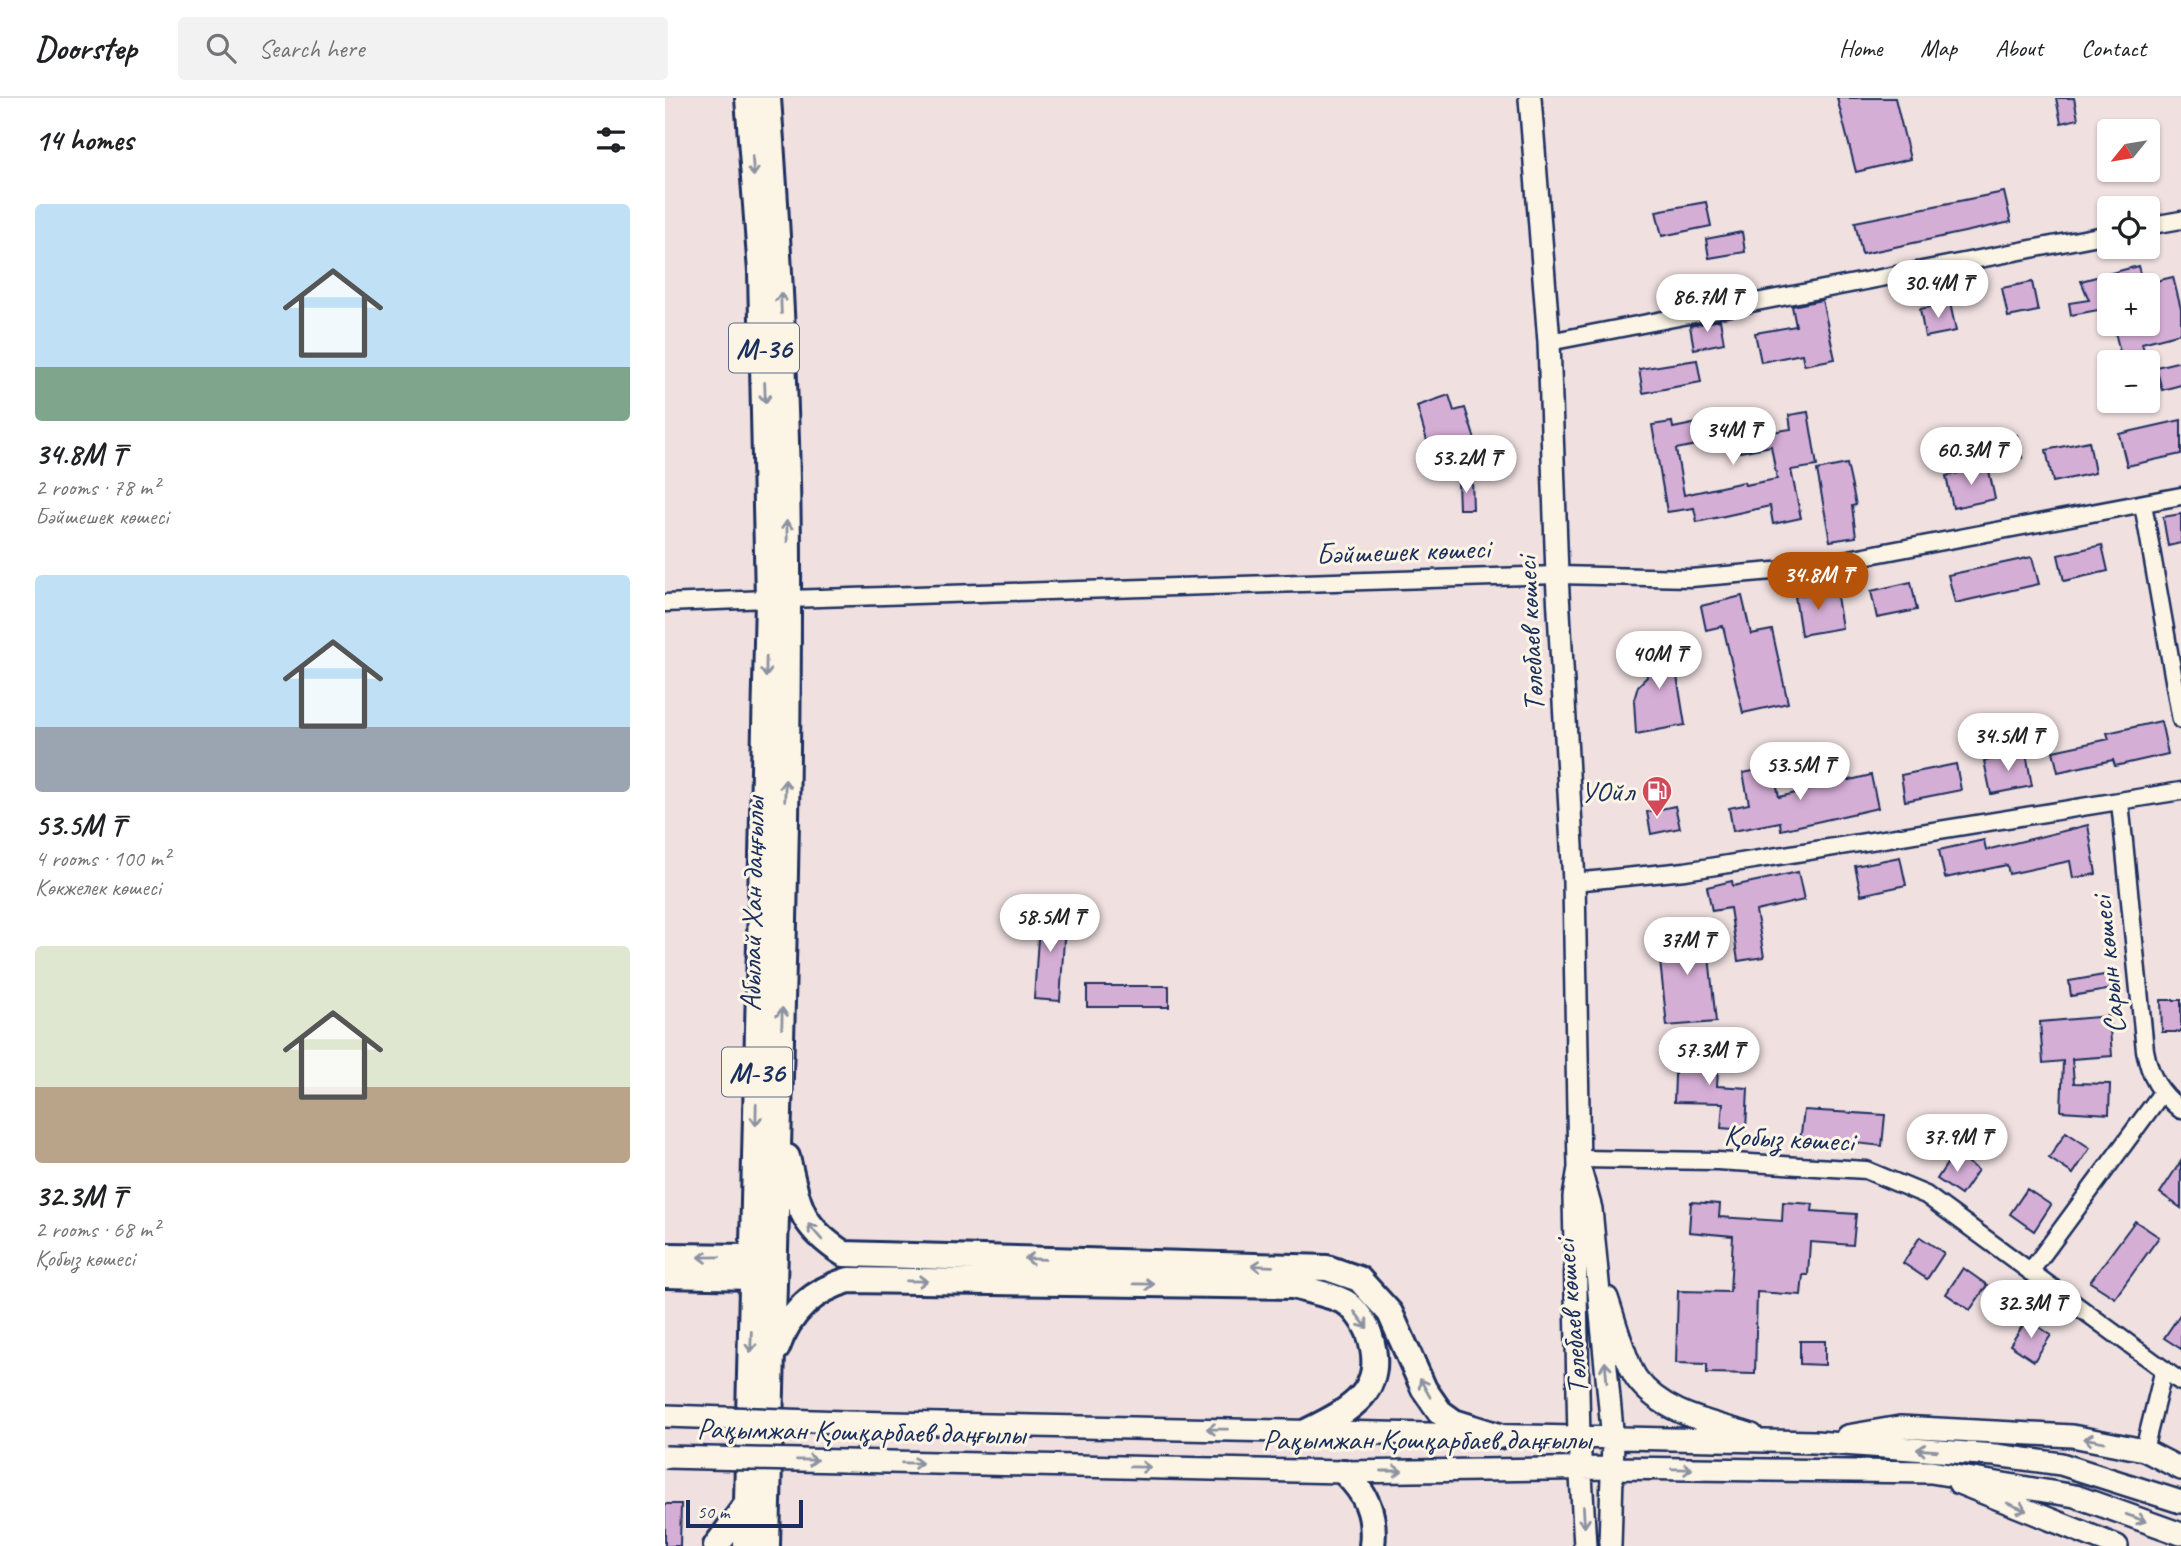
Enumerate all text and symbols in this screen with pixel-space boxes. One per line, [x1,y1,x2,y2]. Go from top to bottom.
search box [178,17,668,80]
text: Doorstep [35,27,136,69]
icon: search [202,29,240,67]
text: Search here [258,32,364,65]
text: Home [1839,33,1882,63]
text: Map [1920,33,1957,63]
text: About [1995,33,2043,63]
text: Contact [2081,33,2146,63]
north arrow [2097,119,2159,182]
map controls [2097,119,2160,413]
text: 14 homes [35,121,133,159]
icon: filters [592,121,630,159]
one-way arrow [747,154,760,177]
button: locate [2097,196,2160,259]
icon: home [270,250,396,376]
pin: 30.4M ₸ [1873,260,2003,320]
text: 30.4M ₸ [1903,268,1973,297]
button: + [2097,273,2160,336]
pin: 86.7M ₸ [1642,274,1772,334]
text: 86.7M ₸ [1672,282,1742,311]
one-way arrow [775,292,788,315]
road number: M-36 [729,324,799,372]
button: − [2097,350,2160,413]
one-way arrow [759,381,772,404]
pin: 34M ₸ [1684,408,1782,467]
text: 34M ₸ [1706,415,1760,444]
pin: 60.3M ₸ [1906,428,2036,487]
text: 34.8M ₸ [35,435,125,473]
text: 60.3M ₸ [1936,435,2006,464]
pin: 53.2M ₸ [1401,436,1531,495]
text: 53.2M ₸ [1432,443,1500,472]
text: 2 rooms · 78 m² [35,473,159,502]
text: Бәйшешек көшесі [35,502,169,531]
one-way arrow [780,519,794,542]
street label: Бәйшешек көшесі [1315,529,1494,573]
street label: Төлебаев көшесі [1507,552,1553,713]
pin: 34.8M ₸ [1753,552,1883,612]
text: 34.8M ₸ [1783,560,1853,589]
icon: home [270,621,396,747]
pin: 40M ₸ [1610,632,1708,691]
text: 40M ₸ [1632,639,1686,668]
one-way arrow [760,655,773,678]
pin: 34.5M ₸ [1943,714,2073,773]
text: 34.5M ₸ [1974,721,2042,750]
pin: 53.5M ₸ [1735,742,1865,802]
text: 53.5M ₸ [1766,750,1834,779]
place label: УОйл [1580,772,1636,810]
fuel station icon: УОйл [1640,774,1674,818]
one-way arrow [778,779,792,802]
street label: Абылай Хан даңғылы [731,794,773,1012]
text: 53.5M ₸ [35,806,124,844]
text: 4 rooms · 100 m² [35,844,170,873]
text: Көкжелек көшесі [35,873,161,902]
street label: Сарын көшесі [2082,891,2134,1036]
pin: 58.5M ₸ [985,894,1115,954]
text: 58.5M ₸ [1016,902,1084,931]
pin: 37M ₸ [1638,918,1736,977]
text: 37M ₸ [1660,925,1714,954]
icon: home [270,992,396,1118]
one-way arrow [775,1006,788,1029]
pin: 57.3M ₸ [1644,1028,1774,1087]
text: 57.3M ₸ [1675,1035,1743,1064]
road number: M-36 [722,1048,792,1096]
one-way arrow [750,1103,763,1126]
pin: 37.9M ₸ [1892,1114,2022,1174]
street label: Қобыз көшесі [1723,1116,1858,1161]
text: 37.9M ₸ [1923,1122,1991,1151]
text: 32.3M ₸ [35,1177,125,1215]
text: 2 rooms · 68 m² [35,1215,159,1244]
one-way arrow [808,1223,823,1241]
street label: Төлебаев көшесі [1545,1234,1597,1396]
text: Қобыз көшесі [35,1244,135,1273]
one-way arrow [698,1250,721,1264]
one-way arrow [1023,1253,1046,1266]
one-way arrow [1251,1259,1274,1273]
one-way arrow [905,1274,928,1287]
one-way arrow [1133,1277,1156,1290]
pin: 32.3M ₸ [1966,1280,2096,1340]
text: 32.3M ₸ [1996,1288,2066,1317]
one-way arrow [1353,1311,1368,1329]
one-way arrow [744,1331,758,1354]
one-way arrow [1599,1361,1612,1383]
one-way arrow [1418,1378,1431,1399]
street label: Рақымжан Қошқарбаев даңғылы [696,1409,1028,1453]
street label: Рақымжан Қошқарбаев даңғылы [1263,1420,1593,1458]
one-way arrow [1205,1422,1228,1436]
one-way arrow [2083,1433,2106,1446]
one-way arrow [1917,1443,1939,1456]
one-way arrow [795,1453,818,1467]
one-way arrow [901,1456,924,1469]
one-way arrow [1128,1461,1151,1474]
one-way arrow [1670,1462,1693,1476]
one-way arrow [1380,1464,1403,1478]
scale bar [686,1497,803,1529]
text: 50 m [697,1500,729,1524]
one-way arrow [2006,1502,2027,1515]
one-way arrow [1577,1505,1590,1528]
one-way arrow [2125,1513,2147,1525]

